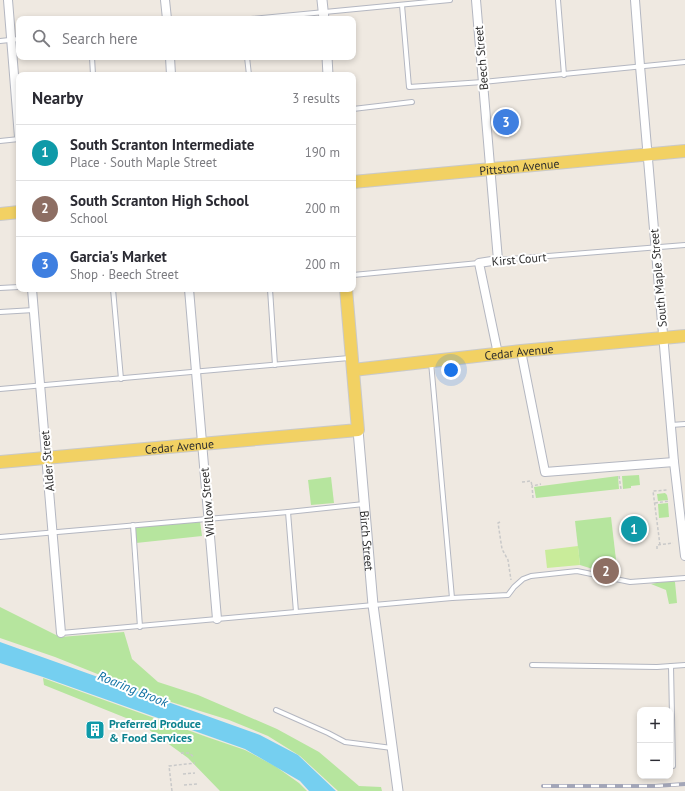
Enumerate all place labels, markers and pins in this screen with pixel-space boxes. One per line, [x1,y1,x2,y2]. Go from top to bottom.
pin: 3 [493,107,519,137]
pin: 1 [621,514,647,544]
pin: 2 [593,556,619,586]
place label: Preferred Produce & Food Services [109,716,201,745]
building icon: Preferred Produce & Food Services [84,719,106,741]

